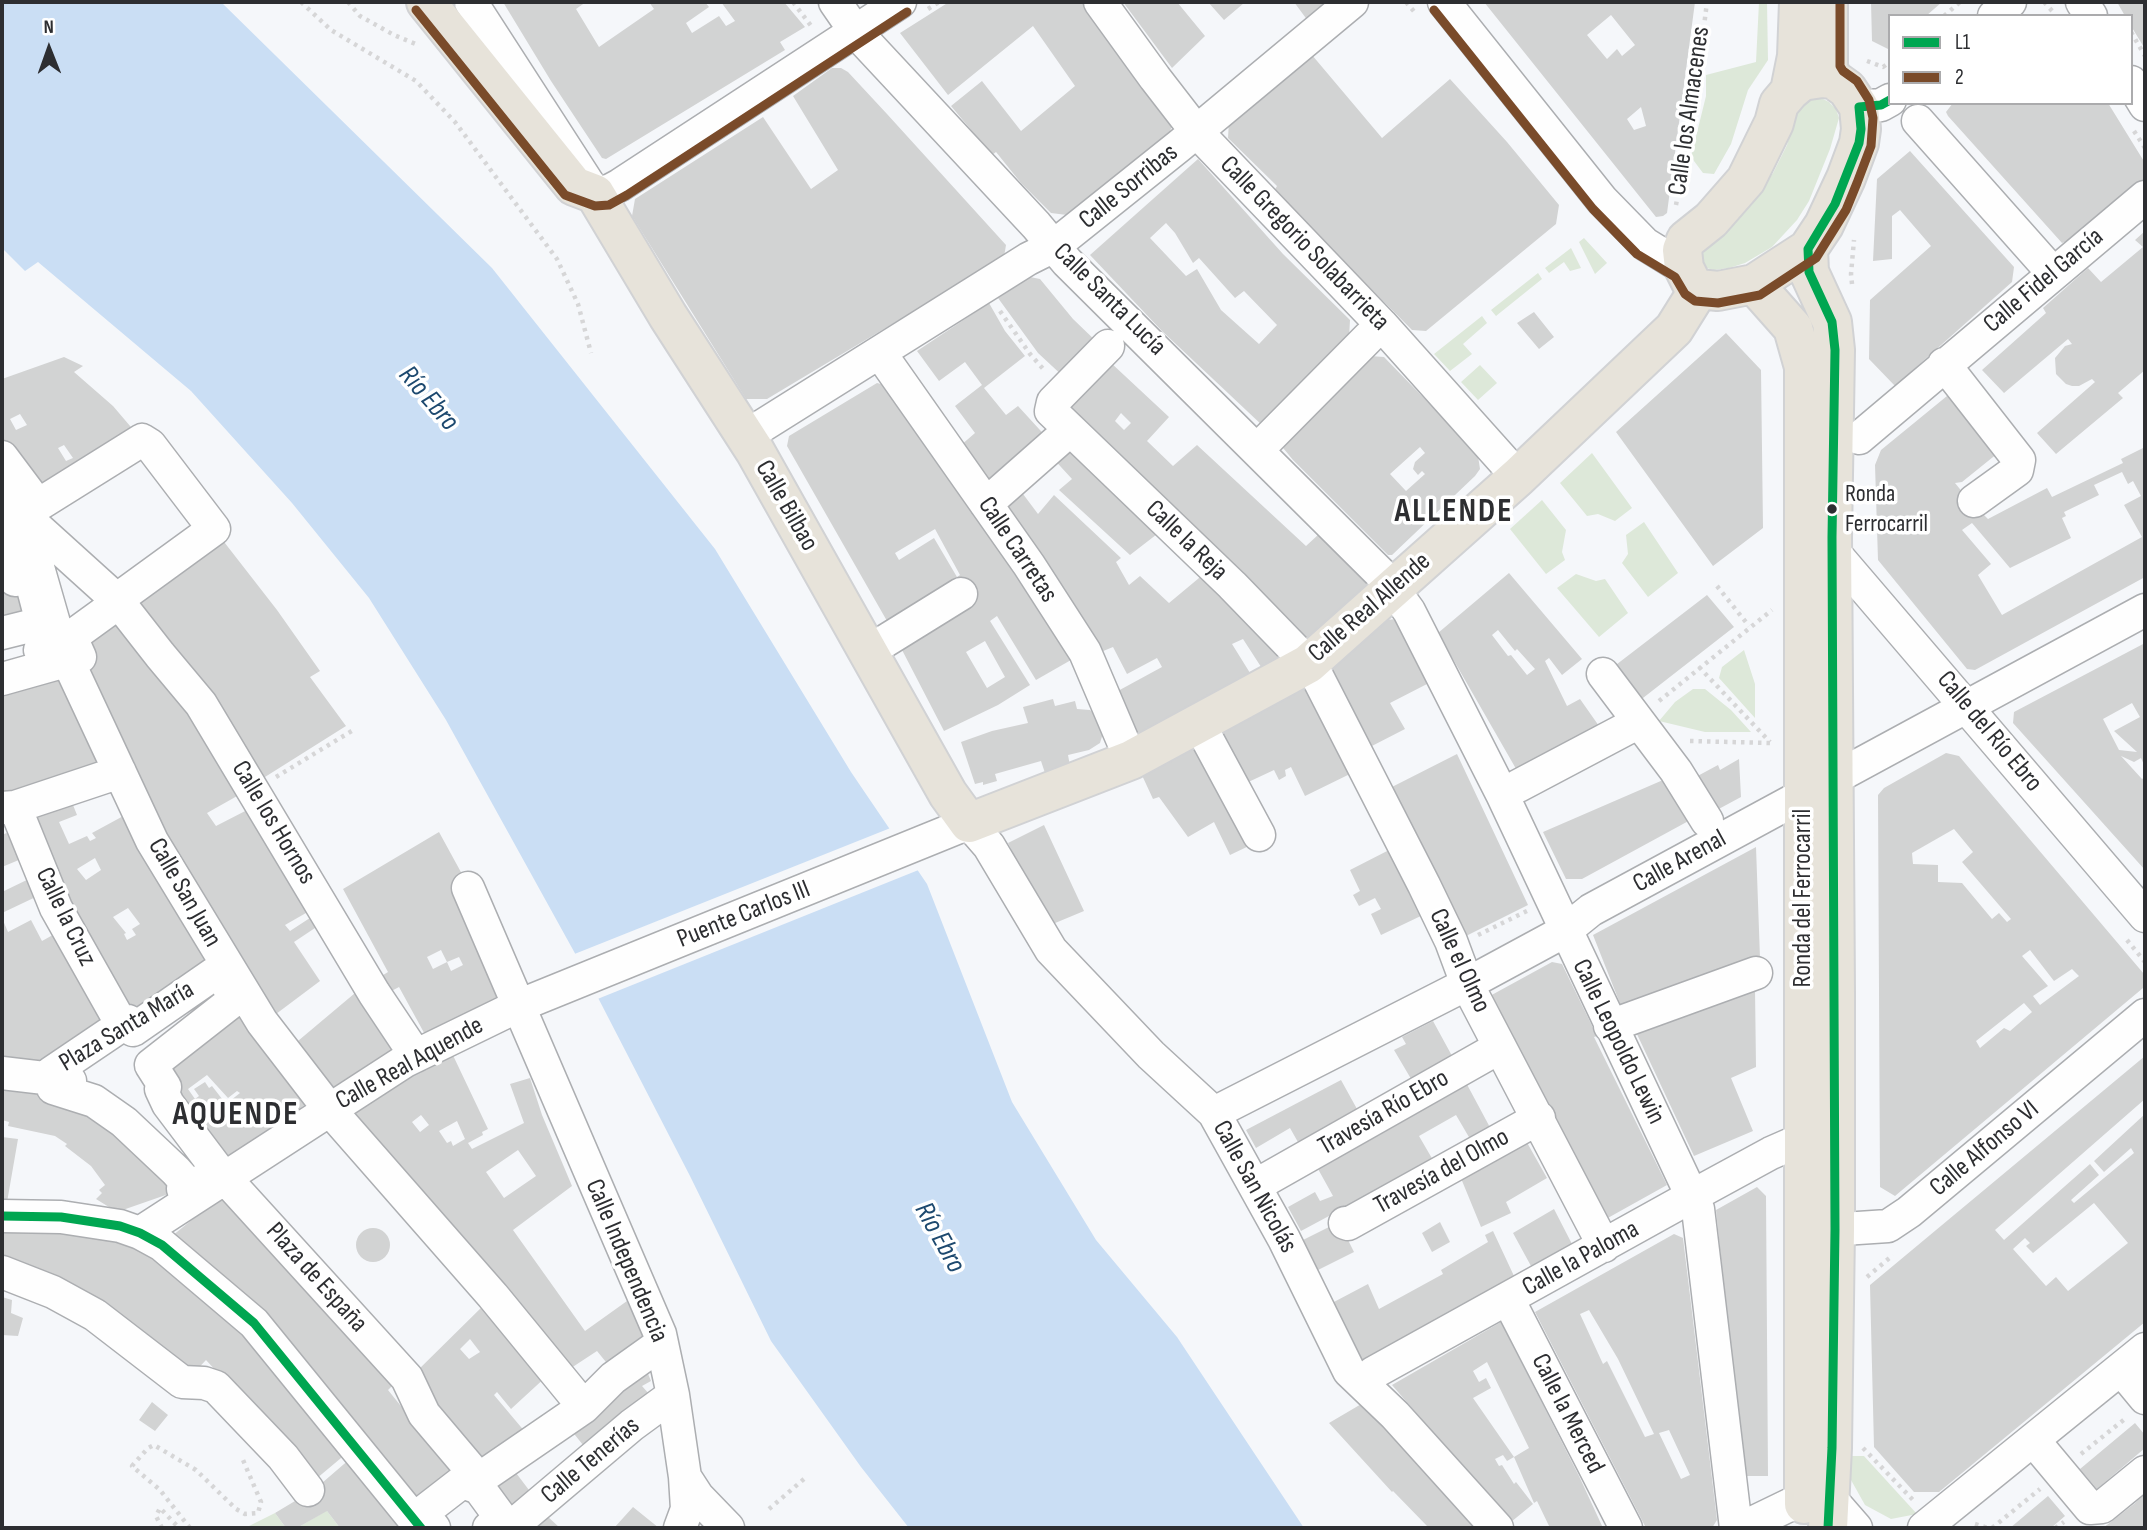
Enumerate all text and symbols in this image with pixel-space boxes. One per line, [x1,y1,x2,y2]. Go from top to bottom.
north arrow [14,14,84,84]
legend [1888,14,2133,105]
text: N [43,16,54,39]
street label: Calle los Almacenes [1663,25,1717,197]
text: L1 [1955,30,1970,55]
text: 2 [1955,65,1964,90]
street label: Calle Sorribas [1073,138,1185,236]
street label: Calle Gregorio Solabarrieta [1213,150,1395,338]
street label: Calle Fidel García [1978,222,2110,340]
street label: Calle Santa Lucía [1046,237,1172,363]
water label: Río Ebro [391,360,465,438]
street label: Calle Bilbao [748,455,824,557]
place label: Ronda Ferrocarril [1845,481,1928,537]
street label: Calle Carretas [970,491,1064,609]
district label: ALLENDE [1395,493,1513,533]
street label: Calle la Reja [1138,494,1234,588]
marker: Ronda Ferrocarril [1825,502,1839,516]
street label: Calle Real Allende [1303,547,1437,669]
street label: Calle del Río Ebro [1930,665,2048,799]
street label: Calle los Hornos [224,756,322,890]
street label: Ronda del Ferrocarril [1787,809,1819,987]
street label: Calle Arenal [1628,824,1732,900]
street label: Calle San Juan [140,833,228,953]
street label: Calle la Cruz [28,863,102,971]
street label: Puente Carlos III [673,874,815,956]
street label: Calle el Olmo [1421,904,1497,1018]
street label: Calle Leopoldo Lewin [1565,955,1671,1129]
street label: Plaza Santa María [54,975,200,1079]
street label: Calle Real Aquende [331,1011,489,1117]
street label: Travesía Río Ebro [1313,1063,1455,1163]
street label: Calle Alfonso VI [1924,1094,2046,1204]
district label: AQUENDE [173,1096,299,1136]
street label: Calle San Nicolás [1205,1116,1303,1258]
street label: Travesía del Olmo [1369,1122,1515,1222]
street label: Calle Independencia [578,1175,674,1347]
water label: Río Ebro [906,1197,972,1279]
street label: Calle la Paloma [1517,1214,1645,1304]
street label: Plaza de España [259,1217,373,1339]
street label: Calle la Merced [1524,1349,1610,1479]
street label: Calle Tenerías [535,1411,647,1511]

